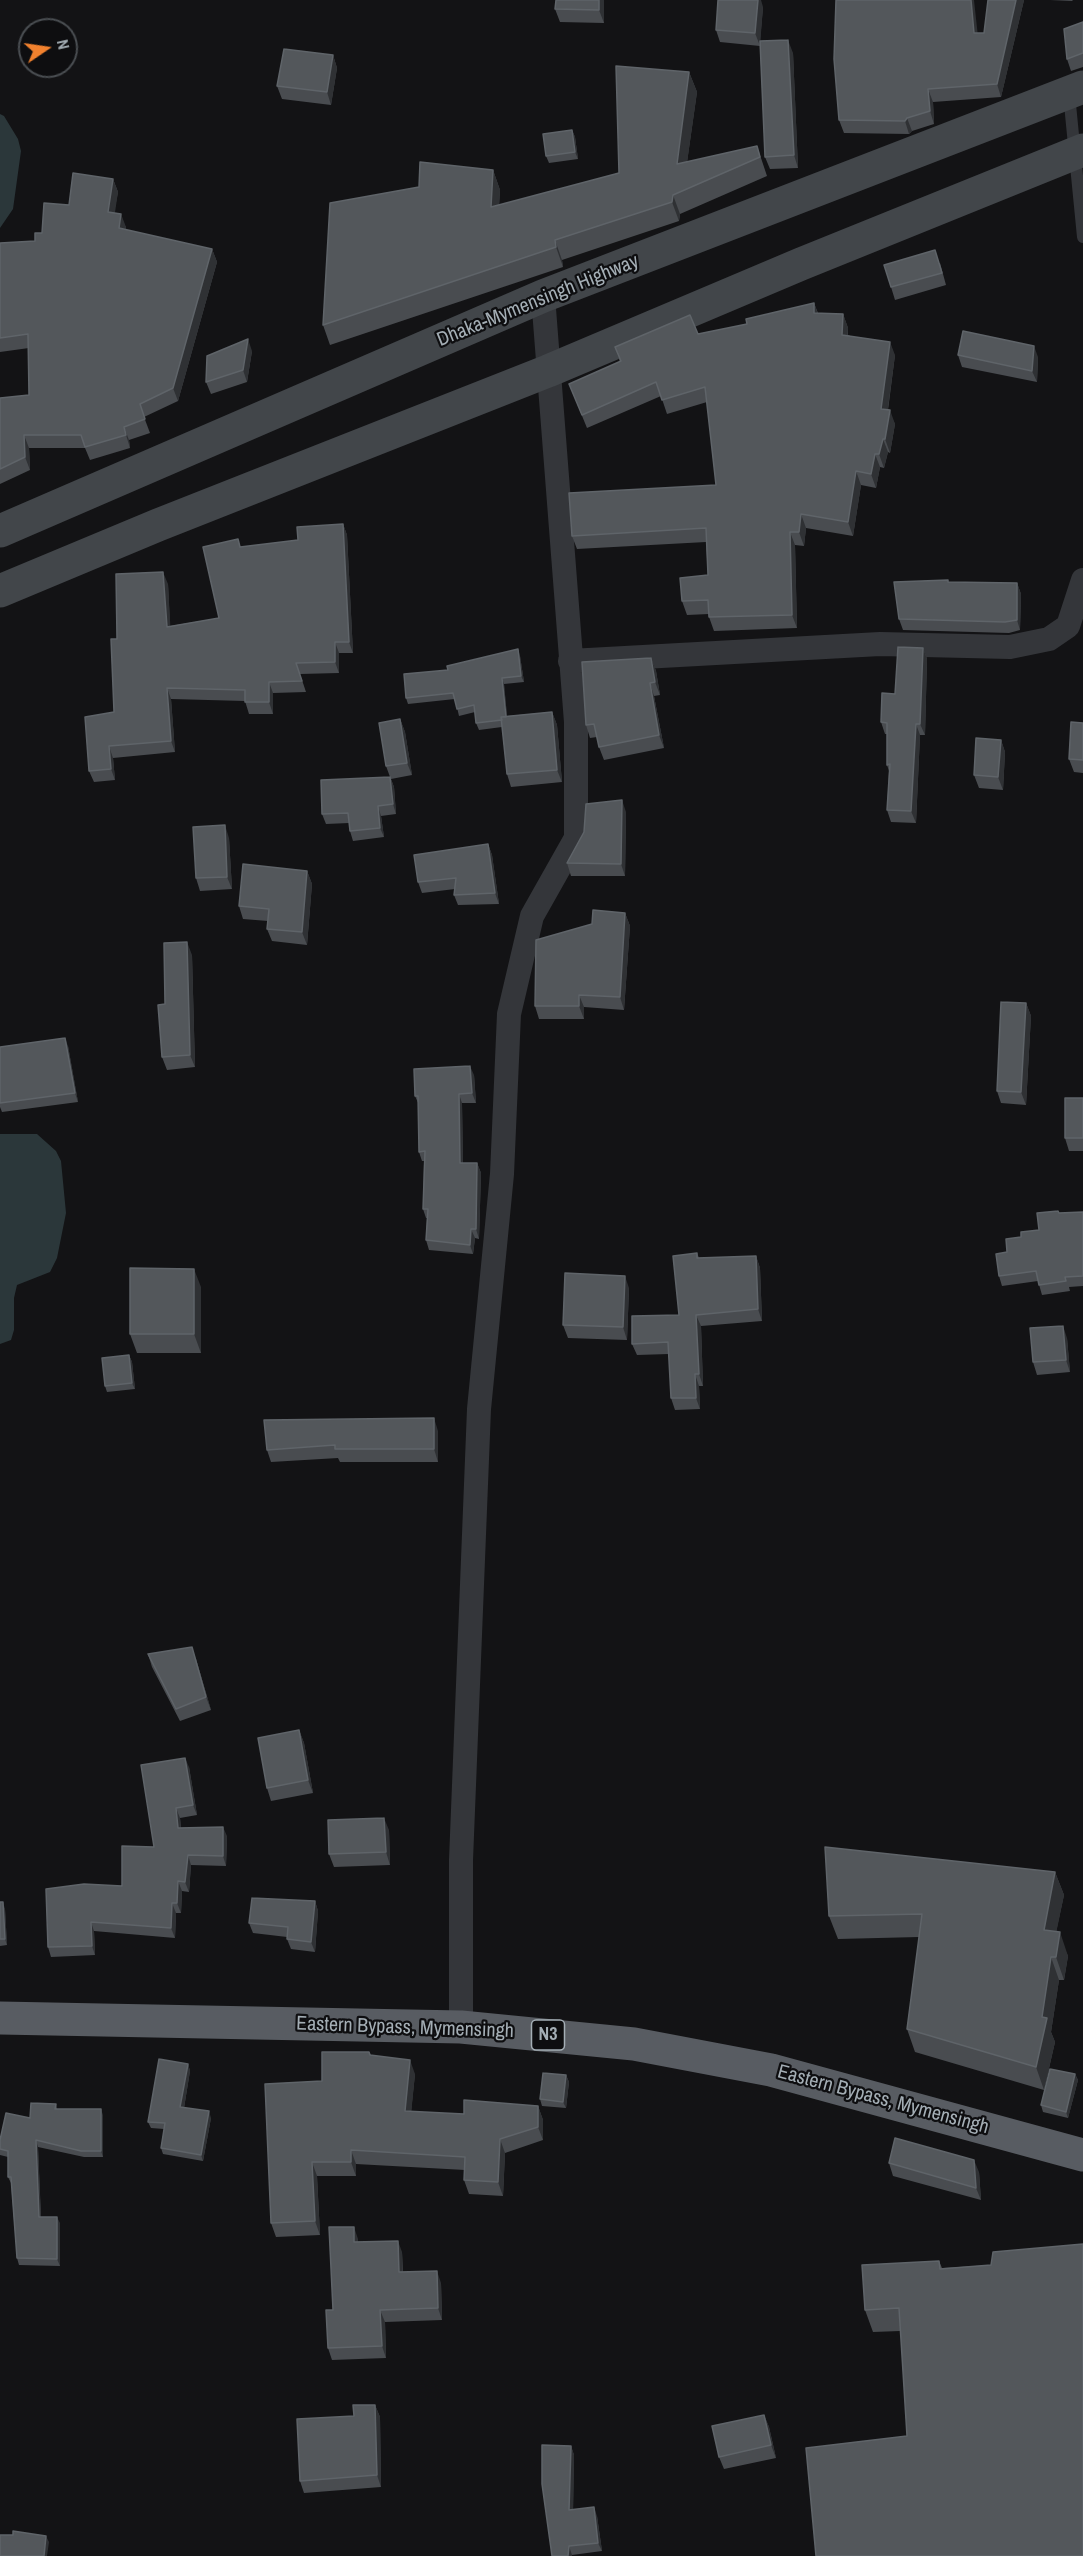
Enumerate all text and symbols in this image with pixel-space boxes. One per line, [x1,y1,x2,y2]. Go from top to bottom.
north arrow [18,18,78,78]
text: N [52,37,75,51]
street label: Dhaka-Mymensingh Highway [434,250,642,352]
street label: Eastern Bypass, Mymensingh [296,2012,514,2044]
road number: N3 [532,2020,564,2050]
street label: Eastern Bypass, Mymensingh [775,2060,991,2140]

